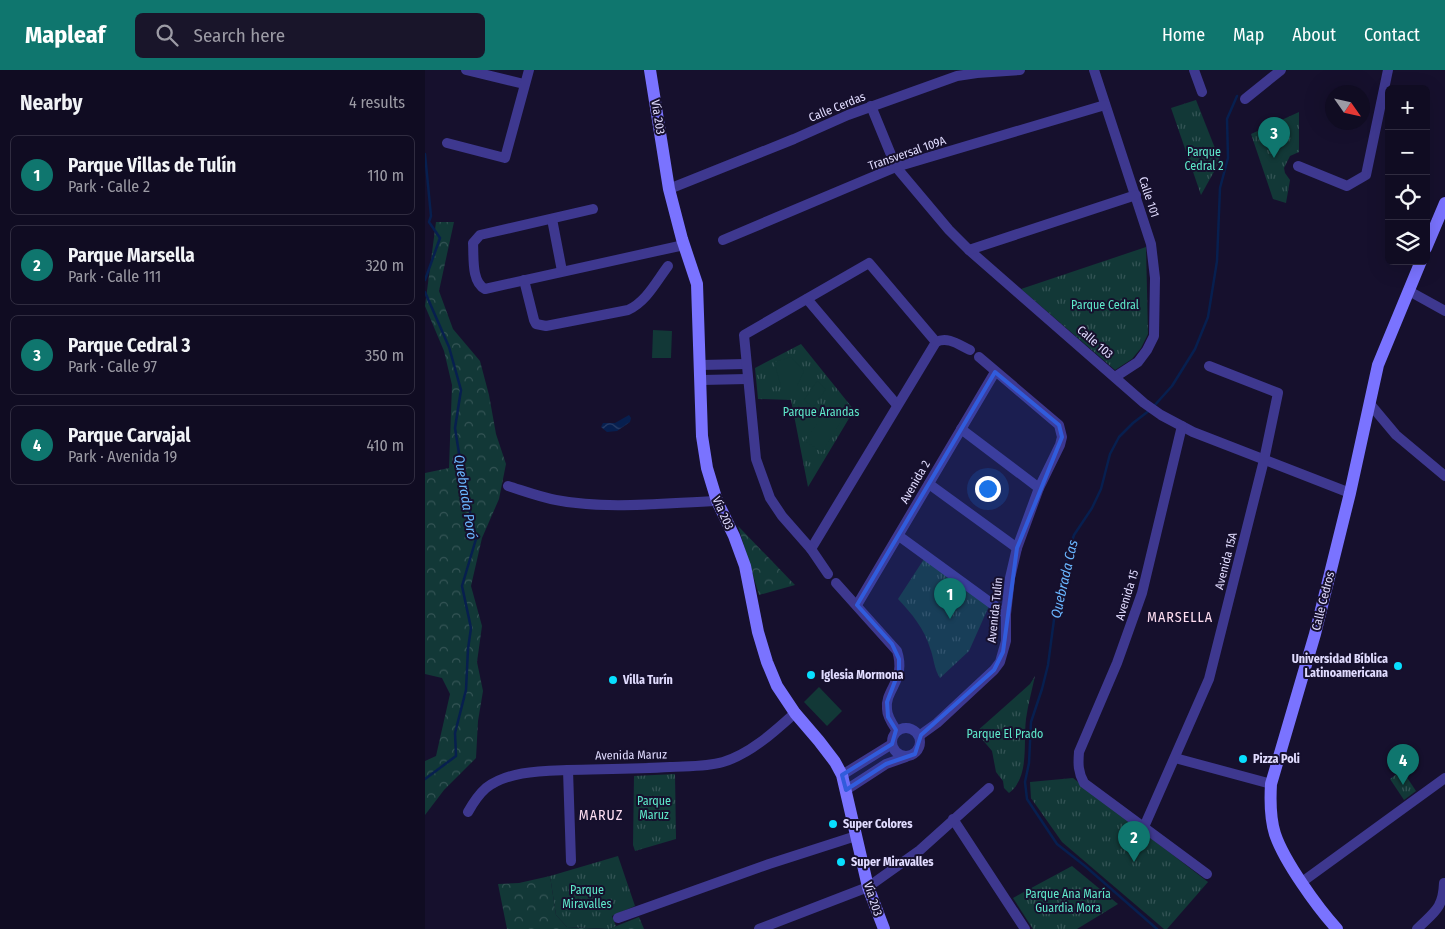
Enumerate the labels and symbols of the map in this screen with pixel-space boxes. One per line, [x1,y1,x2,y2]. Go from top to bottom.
north arrow [1325,85,1370,130]
street label: Calle Cerdas [807,89,867,125]
street label: Vía 203 [648,99,668,135]
pin: 3 [1258,117,1290,158]
street label: Transversal 109A [866,133,948,173]
park label: Parque Cedral 2 [1184,145,1224,173]
street label: Calle 101 [1136,175,1162,219]
park label: Parque Cedral [1071,298,1139,312]
street label: Calle 103 [1074,323,1116,361]
park label: Parque Arandas [783,405,859,419]
water label: Quebrada Poró [450,454,481,541]
street label: Avenida 2 [897,458,933,506]
your location [975,476,1001,502]
street label: Vía 203 [710,494,736,532]
street label: Avenida 15A [1212,530,1240,591]
water label: Quebrada Cas [1047,538,1082,620]
street label: Avenida 15 [1113,568,1141,622]
street label: Calle Cedros [1309,570,1337,632]
street label: Avenida Tulín [985,577,1005,643]
pin: 1 [934,578,966,619]
district label: MARSELLA [1147,609,1213,626]
place label: Universidad Bíblica Latinoamericana [1292,652,1388,680]
marker: Universidad Bíblica Latinoamericana [1392,660,1404,672]
place label: Iglesia Mormona [821,668,904,682]
marker: Iglesia Mormona [805,669,817,681]
place label: Villa Turín [622,673,673,687]
marker: Villa Turín [607,674,619,686]
park label: Parque El Prado [967,727,1043,741]
pin: 4 [1387,744,1419,785]
street label: Avenida Maruz [595,747,667,763]
place label: Pizza Poli [1253,752,1300,766]
marker: Pizza Poli [1237,753,1249,765]
park label: Parque Maruz [637,794,671,822]
district label: MARUZ [579,807,623,824]
place label: Super Colores [843,817,913,831]
marker: Super Colores [827,818,839,830]
pin: 2 [1118,821,1150,862]
place label: Super Miravalles [851,855,934,869]
marker: Super Miravalles [835,856,847,868]
street label: Vía 203 [861,880,885,918]
park label: Parque Miravalles [562,883,612,911]
park label: Parque Ana María Guardia Mora [1025,887,1111,915]

